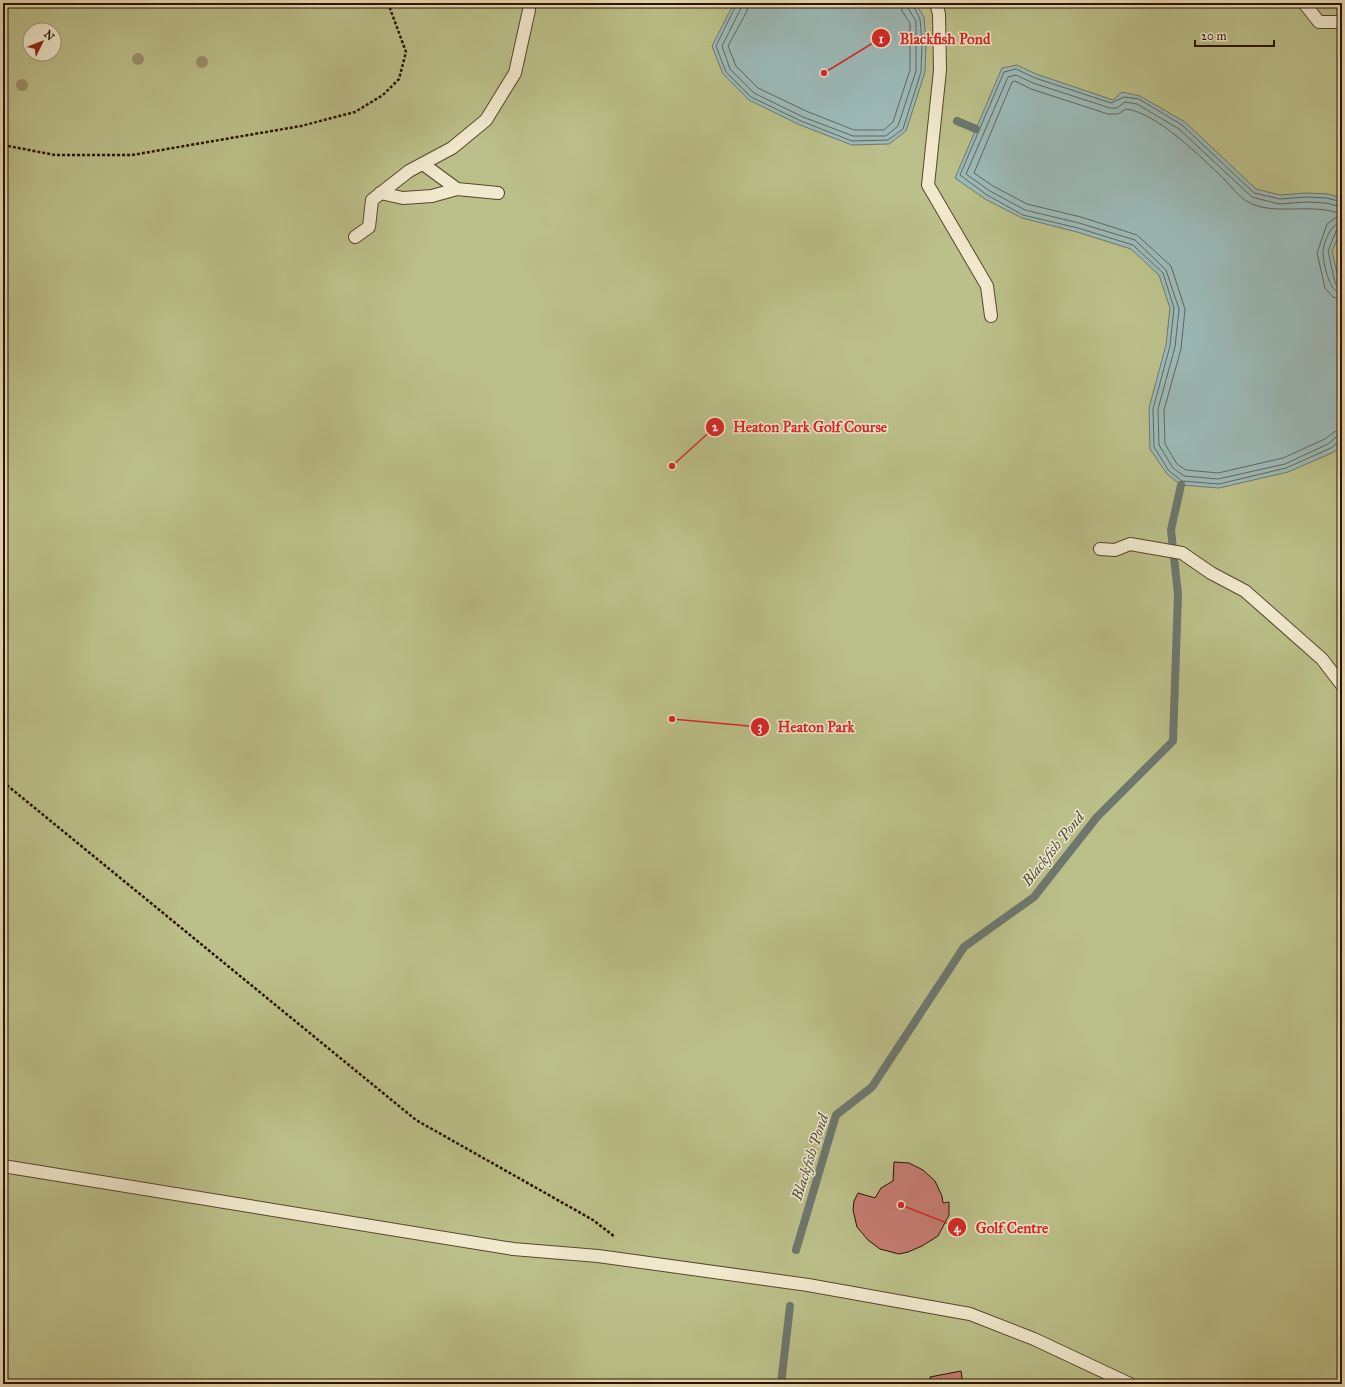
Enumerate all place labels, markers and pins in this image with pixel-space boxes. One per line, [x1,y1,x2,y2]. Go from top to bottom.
callout: Blackfish Pond [871,25,998,52]
callout: Heaton Park Golf Course [705,413,895,440]
callout: Heaton Park [750,713,863,740]
callout: Golf Centre [947,1214,1056,1241]

